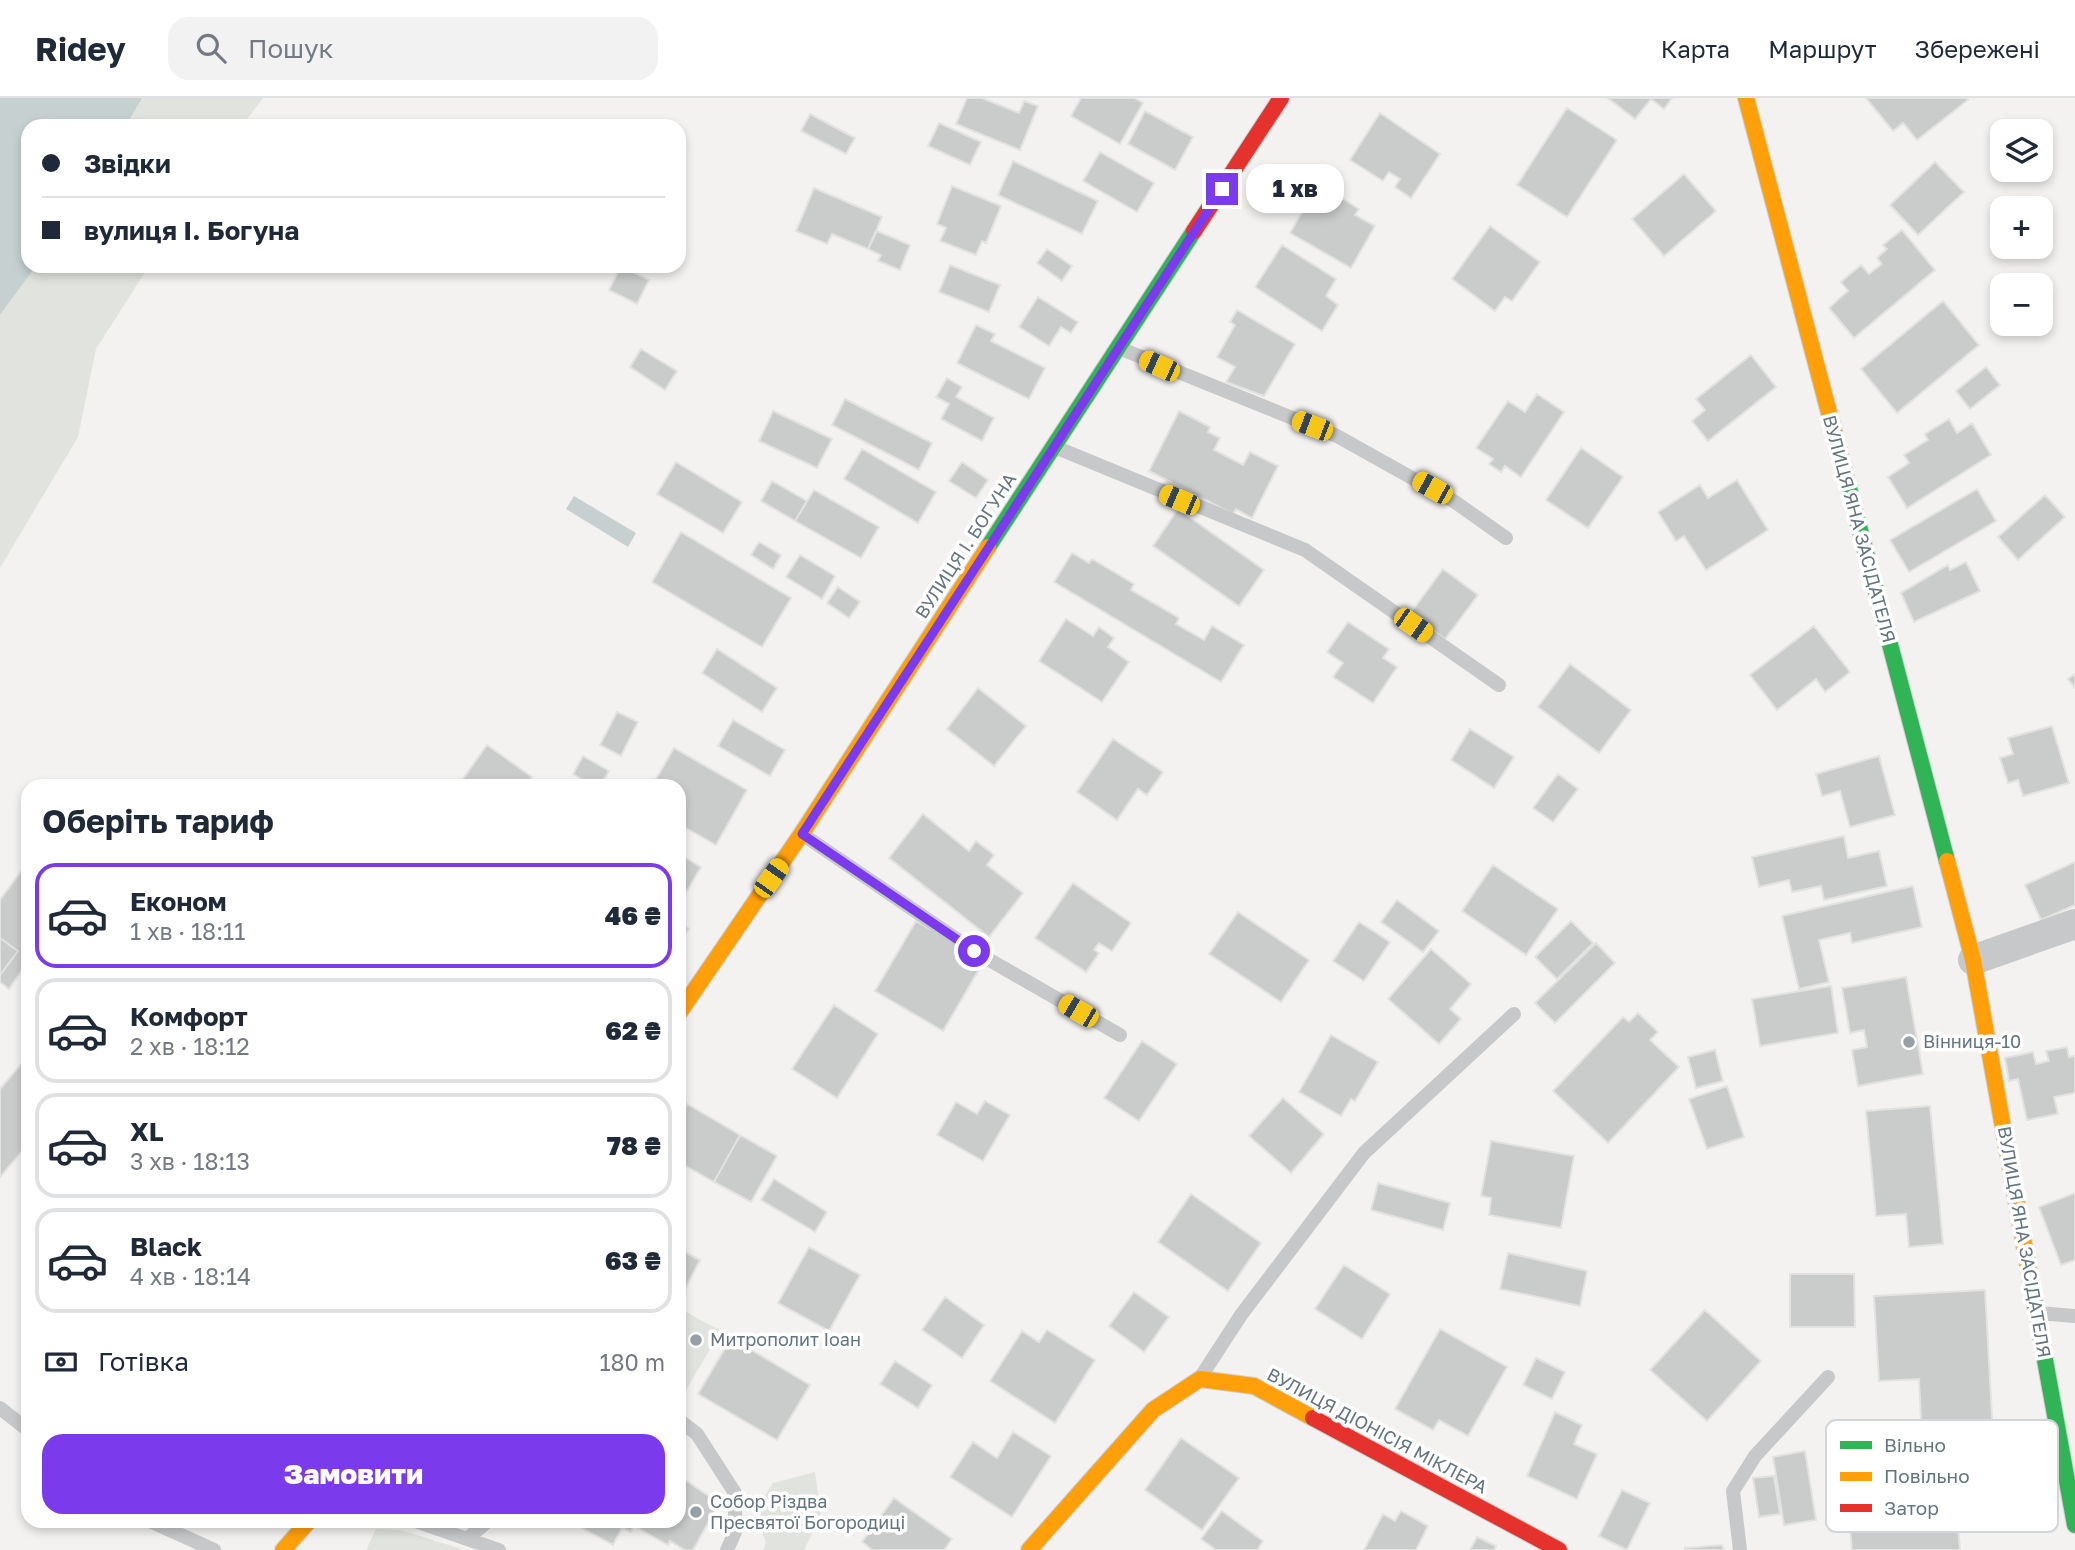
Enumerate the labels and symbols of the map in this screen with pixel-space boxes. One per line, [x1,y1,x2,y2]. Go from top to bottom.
callout: 1 хв [1246,164,1344,214]
route end [1206,173,1238,205]
car [1136,348,1183,384]
car [1289,409,1336,443]
street label: ВУЛИЦЯ ЯНА ЗАСІДАТЕЛЯ [1819,413,1901,645]
street label: ВУЛИЦЯ І. БОГУНА [910,469,1020,622]
car [1409,469,1456,507]
car [1156,482,1203,518]
car [1390,604,1437,646]
car [751,855,792,901]
route start [958,935,990,967]
car [1055,991,1102,1031]
place label: Вінниця-10 [1923,1030,2021,1052]
marker: Вінниця-10 [1901,1034,1917,1050]
street label: ВУЛИЦЯ ЯНА ЗАСІДАТЕЛЯ [1994,1124,2056,1359]
place label: Митрополит Іоан [710,1328,861,1350]
marker: Митрополит Іоан [688,1332,704,1348]
street label: ВУЛИЦЯ ДІОНІСІЯ МІКЛЕРА [1264,1363,1491,1498]
legend [1826,1420,2058,1532]
text: Вільно [1884,1433,1946,1456]
text: Повільно [1884,1464,1970,1487]
place label: Собор Різдва Пресвятої Богородиці [710,1490,905,1533]
text: Затор [1884,1496,1939,1519]
marker: Собор Різдва Пресвятої Богородиці [688,1504,704,1520]

